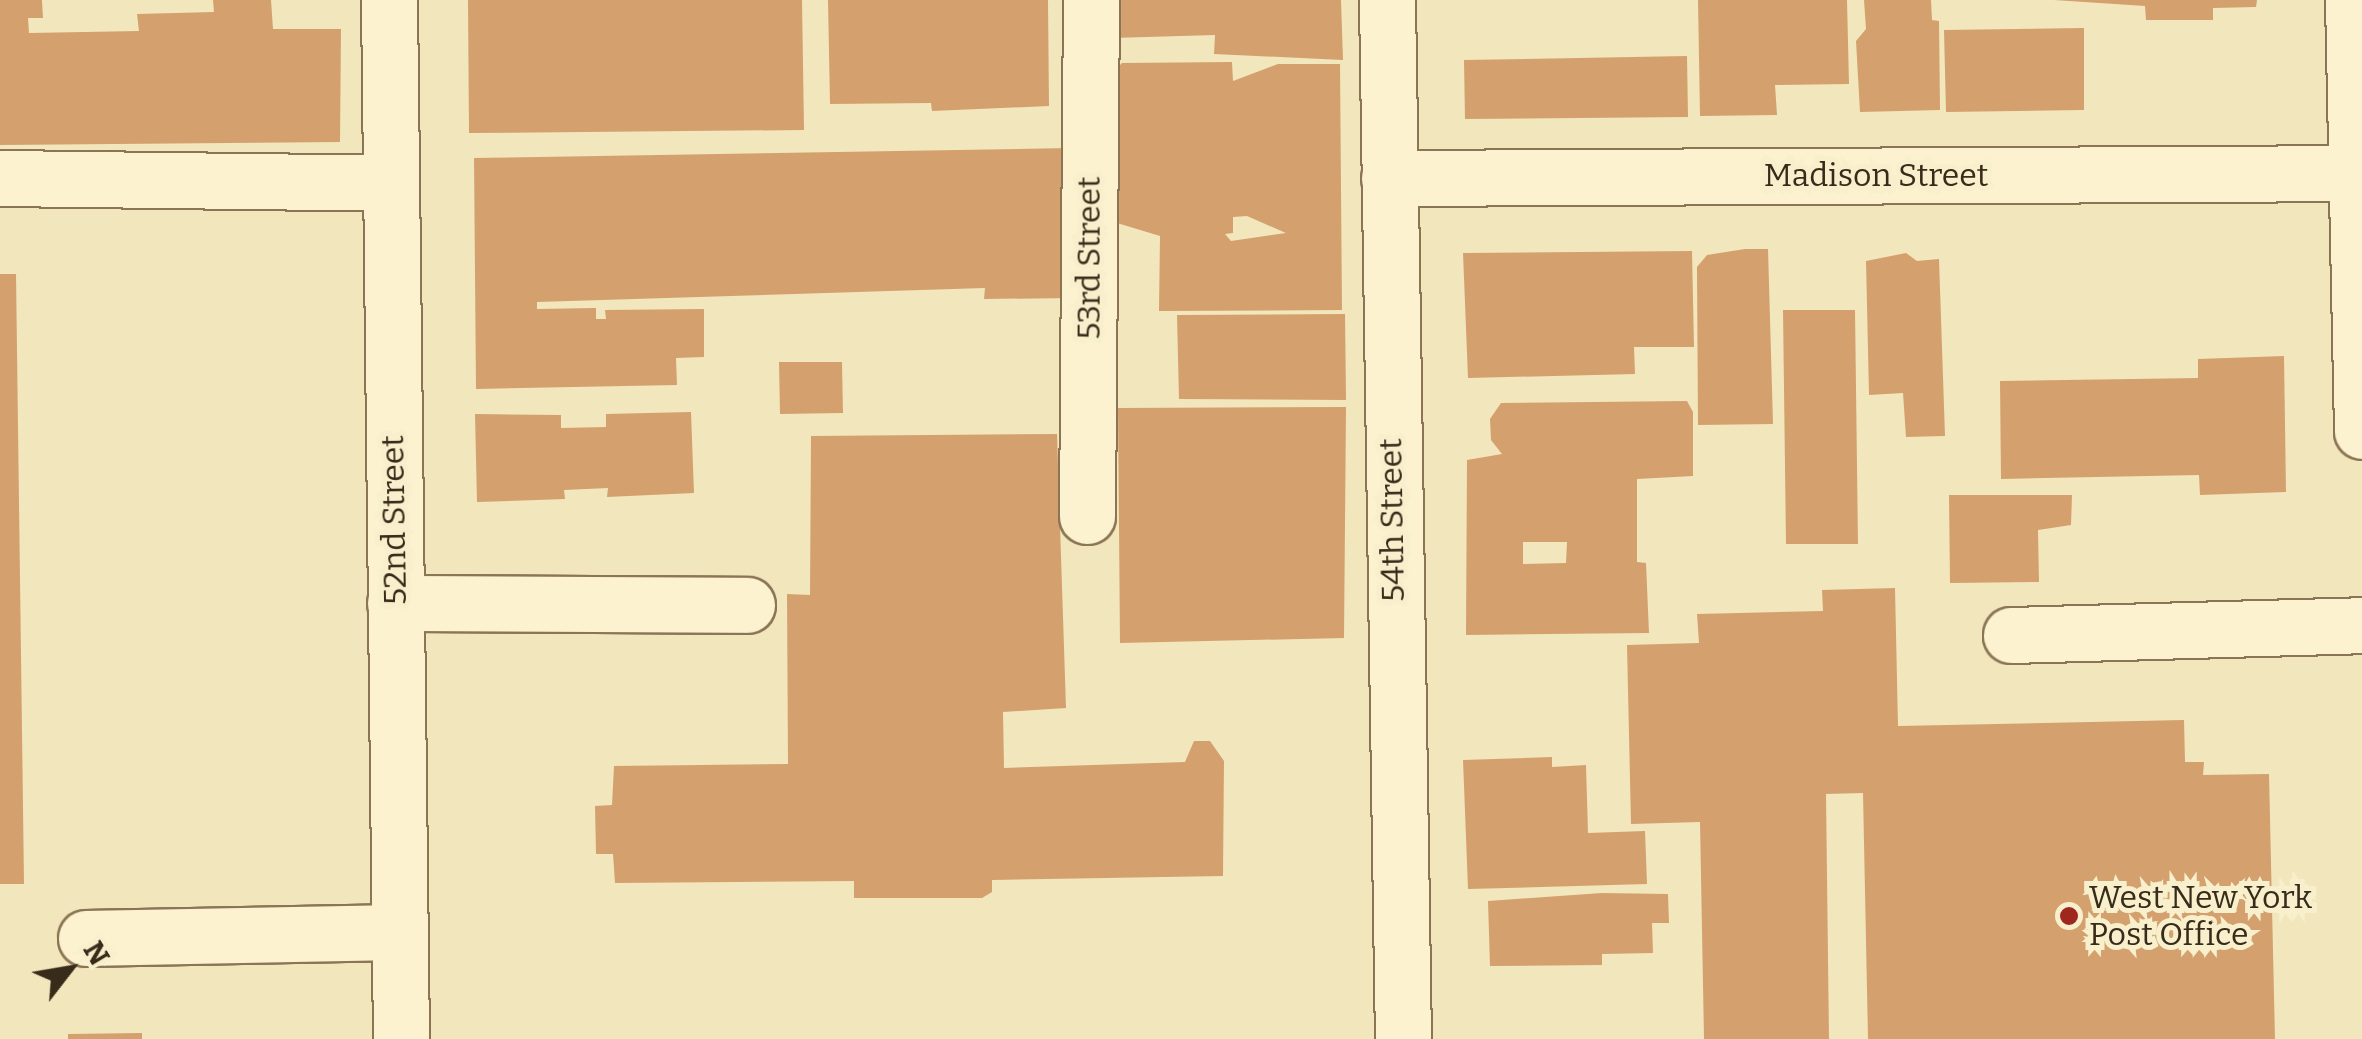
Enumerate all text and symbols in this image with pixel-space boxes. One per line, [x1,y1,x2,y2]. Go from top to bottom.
street label: Madison Street [1764,156,1988,194]
street label: 53rd Street [1070,176,1108,340]
street label: 52nd Street [373,435,415,605]
street label: 54th Street [1371,438,1413,602]
place label: West New York Post Office [2089,879,2312,954]
marker: West New York Post Office [2058,905,2080,927]
north arrow [20,919,120,1019]
text: N [76,936,116,971]

